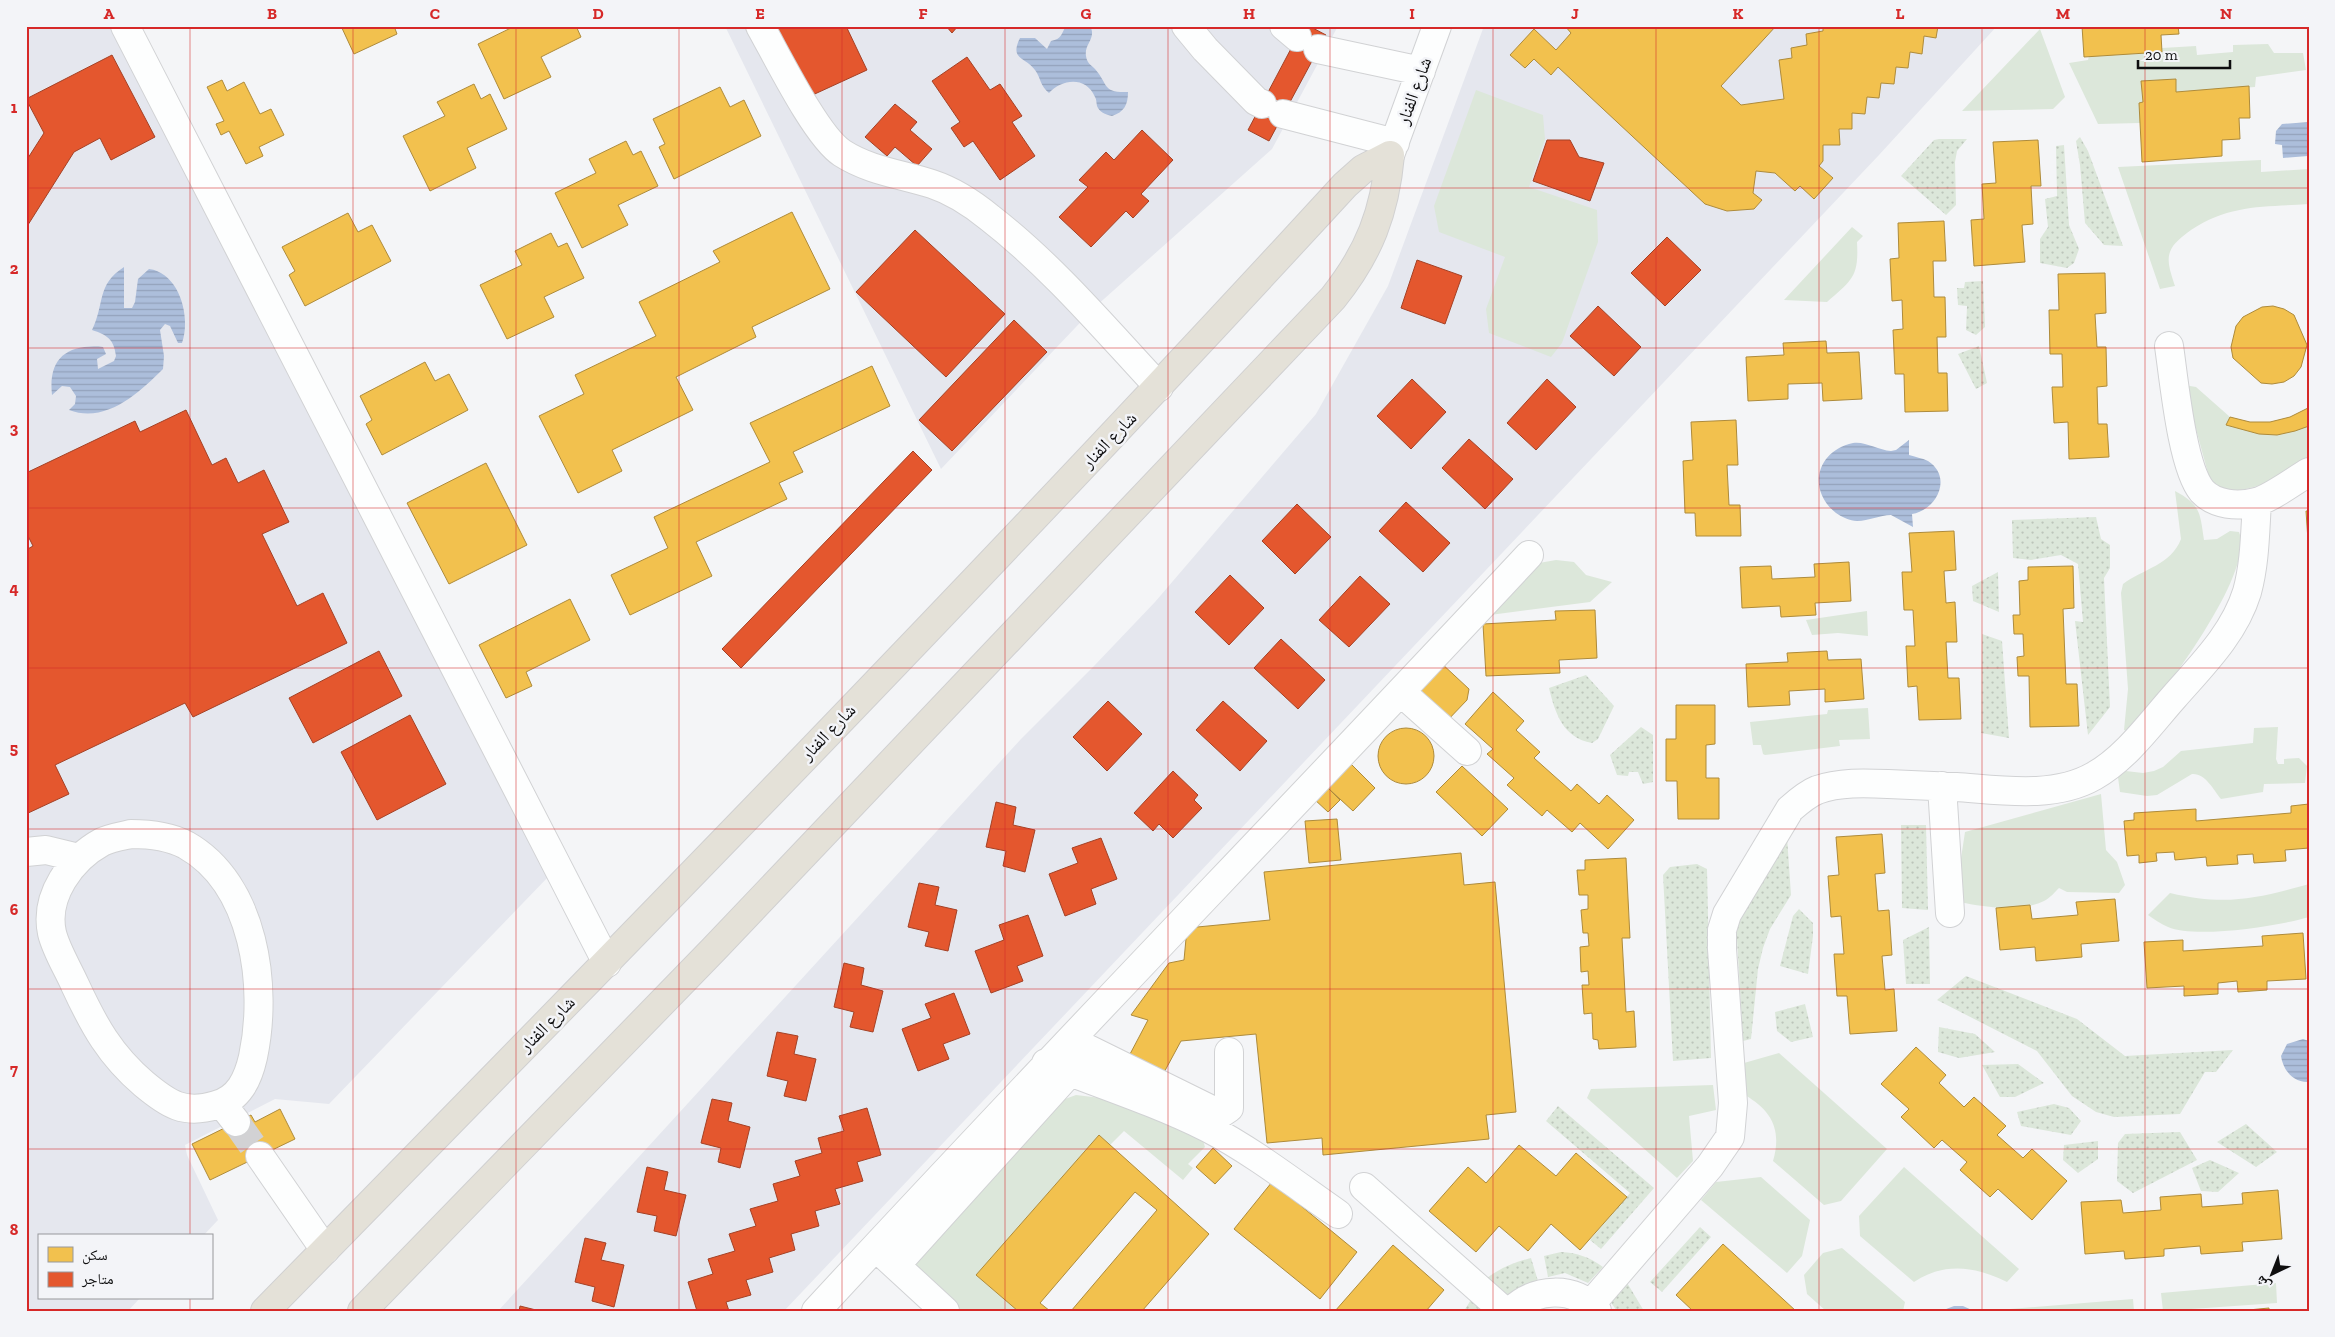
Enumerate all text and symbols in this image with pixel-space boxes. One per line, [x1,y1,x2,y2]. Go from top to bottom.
text: A [104,4,115,23]
text: B [267,4,277,23]
text: C [430,4,440,23]
text: D [592,4,604,23]
text: E [755,4,765,23]
text: F [918,4,928,23]
text: G [1081,4,1092,23]
text: H [1243,4,1255,23]
text: I [1409,4,1415,23]
text: J [1571,4,1579,23]
text: K [1733,4,1744,23]
text: L [1896,4,1905,23]
text: M [2056,4,2070,23]
text: N [2220,4,2232,23]
scale bar [2138,38,2230,70]
text: 20 m [2145,46,2178,64]
street label: شارع الفنار [1391,54,1436,129]
text: 1 [11,98,18,117]
text: 2 [10,259,19,278]
street label: شارع الفنار [1076,407,1141,474]
text: 3 [10,419,19,438]
text: 4 [9,579,19,598]
street label: شارع الفنار [795,699,860,766]
text: 5 [10,739,18,758]
text: 6 [10,900,19,919]
street label: شارع الفنار [514,991,580,1057]
text: 7 [10,1060,18,1079]
text: 8 [10,1220,19,1239]
legend [38,1234,212,1300]
text: سكن [82,1246,108,1265]
north arrow [2248,1250,2298,1300]
text: متاجر [81,1270,114,1288]
text: ش [2252,1272,2275,1294]

